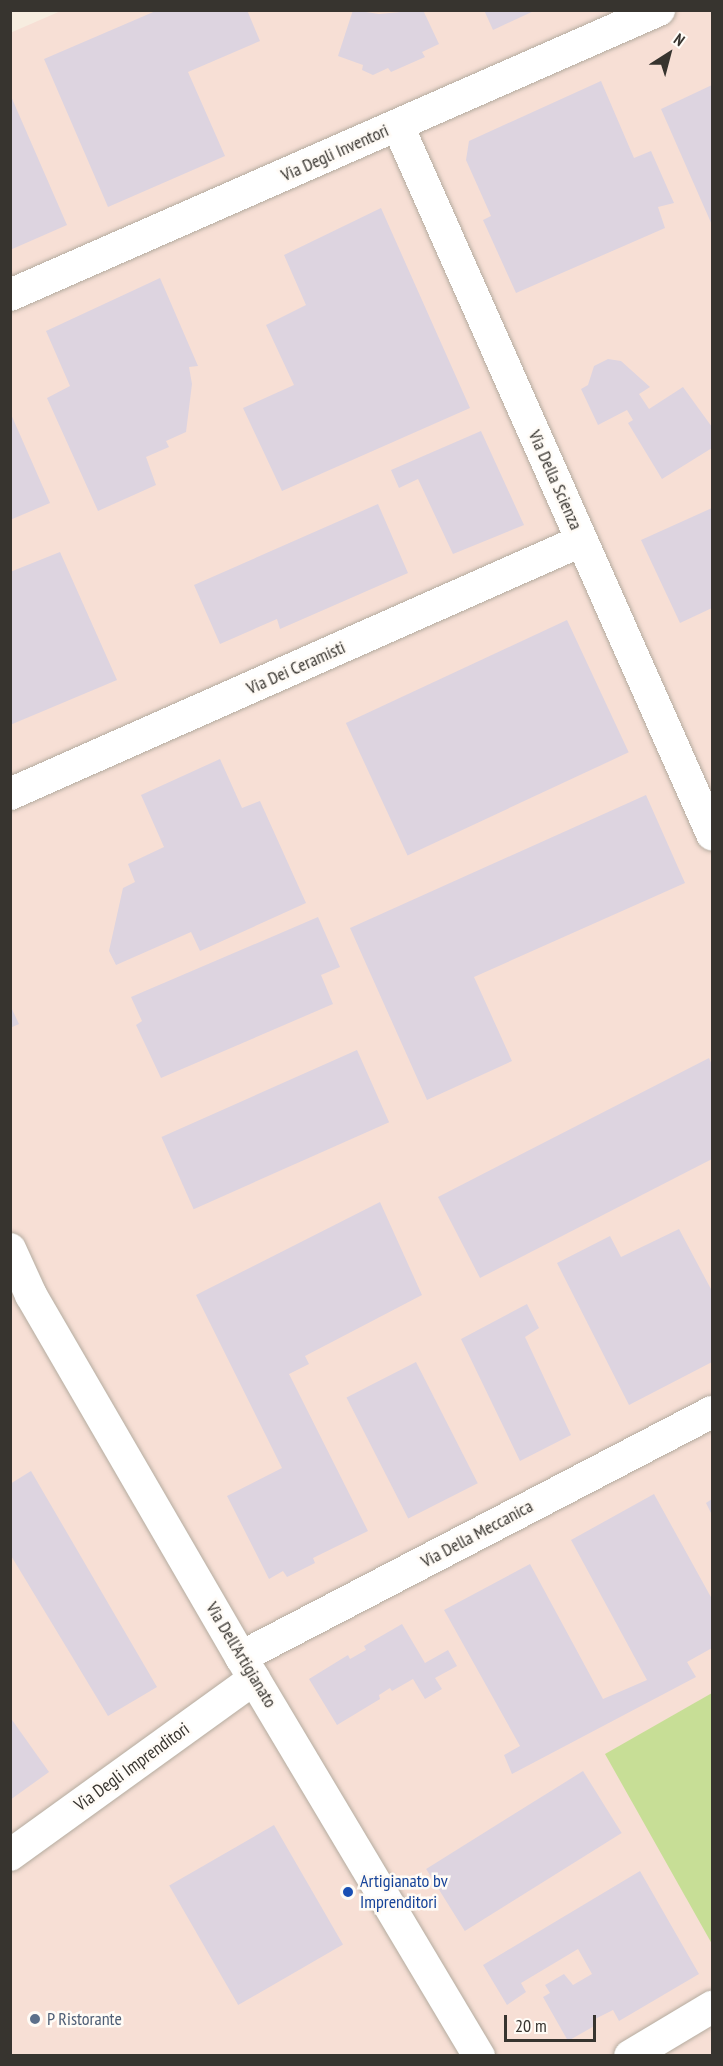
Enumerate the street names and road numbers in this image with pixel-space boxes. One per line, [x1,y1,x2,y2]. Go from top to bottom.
street label: Via Degli Inventori [278,120,392,186]
street label: Via Della Scienza [523,427,587,533]
street label: Via Dei Ceramisti [243,637,349,699]
street label: Via Della Meccanica [417,1495,537,1573]
street label: Via Dell'Artigianato [201,1598,281,1712]
street label: Via Degli Imprenditori [70,1718,194,1816]

